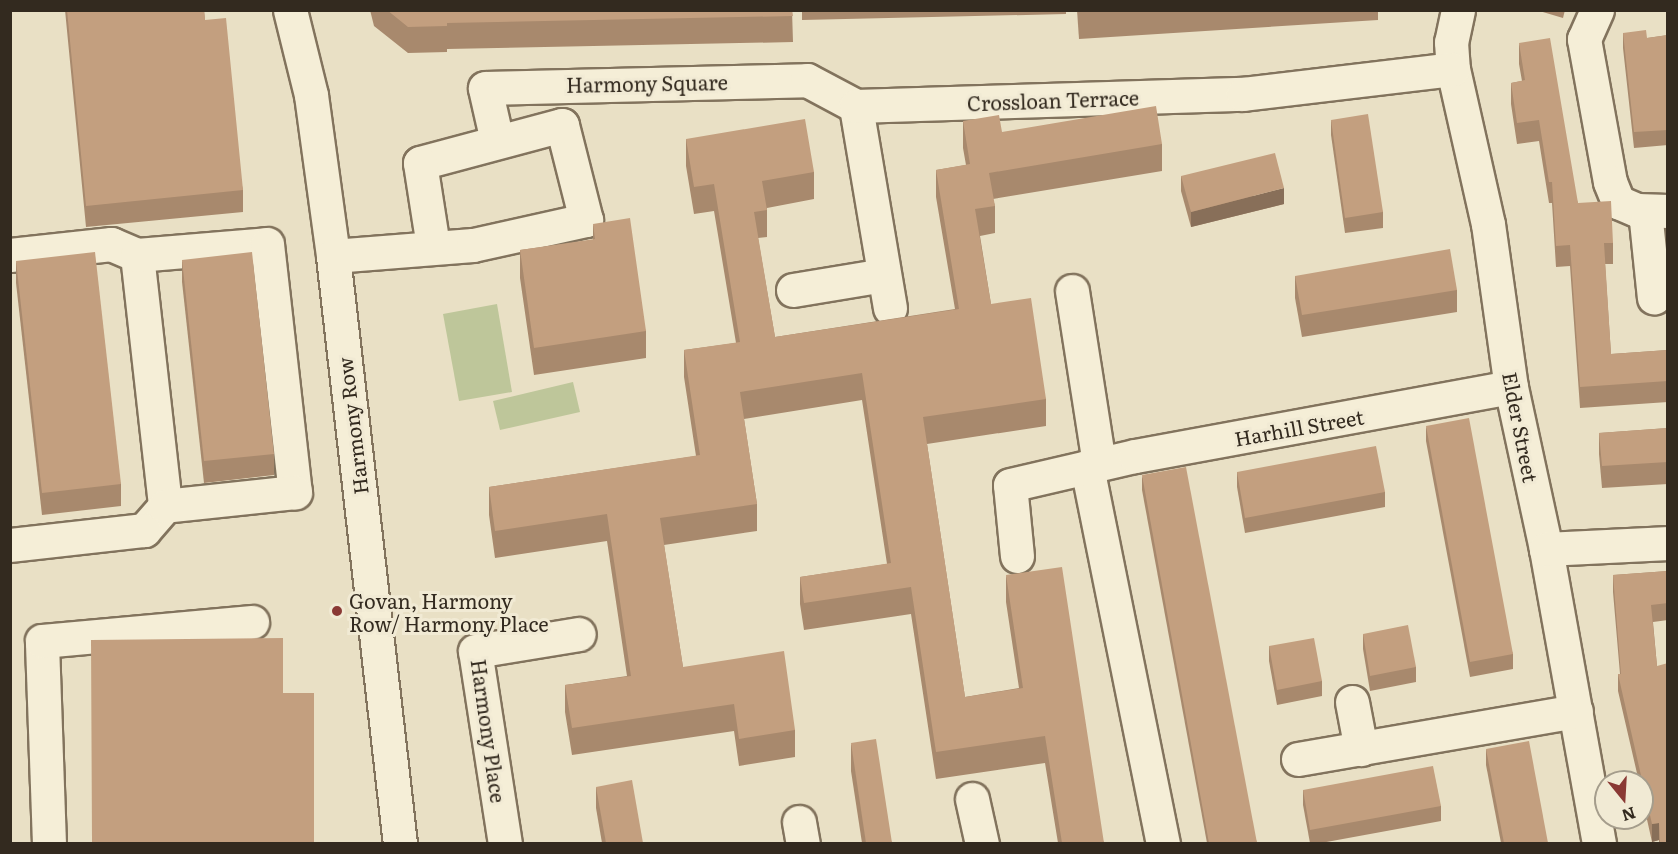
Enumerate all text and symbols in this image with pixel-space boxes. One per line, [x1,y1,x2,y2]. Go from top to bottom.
street label: Harmony Square [566,70,728,96]
street label: Crossloan Terrace [967,85,1139,115]
street label: Harmony Row [332,356,372,496]
street label: Elder Street [1499,370,1543,484]
street label: Harhill Street [1232,404,1366,450]
place label: Govan, Harmony Row/ Harmony Place [349,588,549,635]
marker: Govan, Harmony Row/ Harmony Place [330,604,344,618]
street label: Harmony Place [467,658,511,804]
north arrow [1594,770,1654,830]
text: N [1619,802,1639,829]

